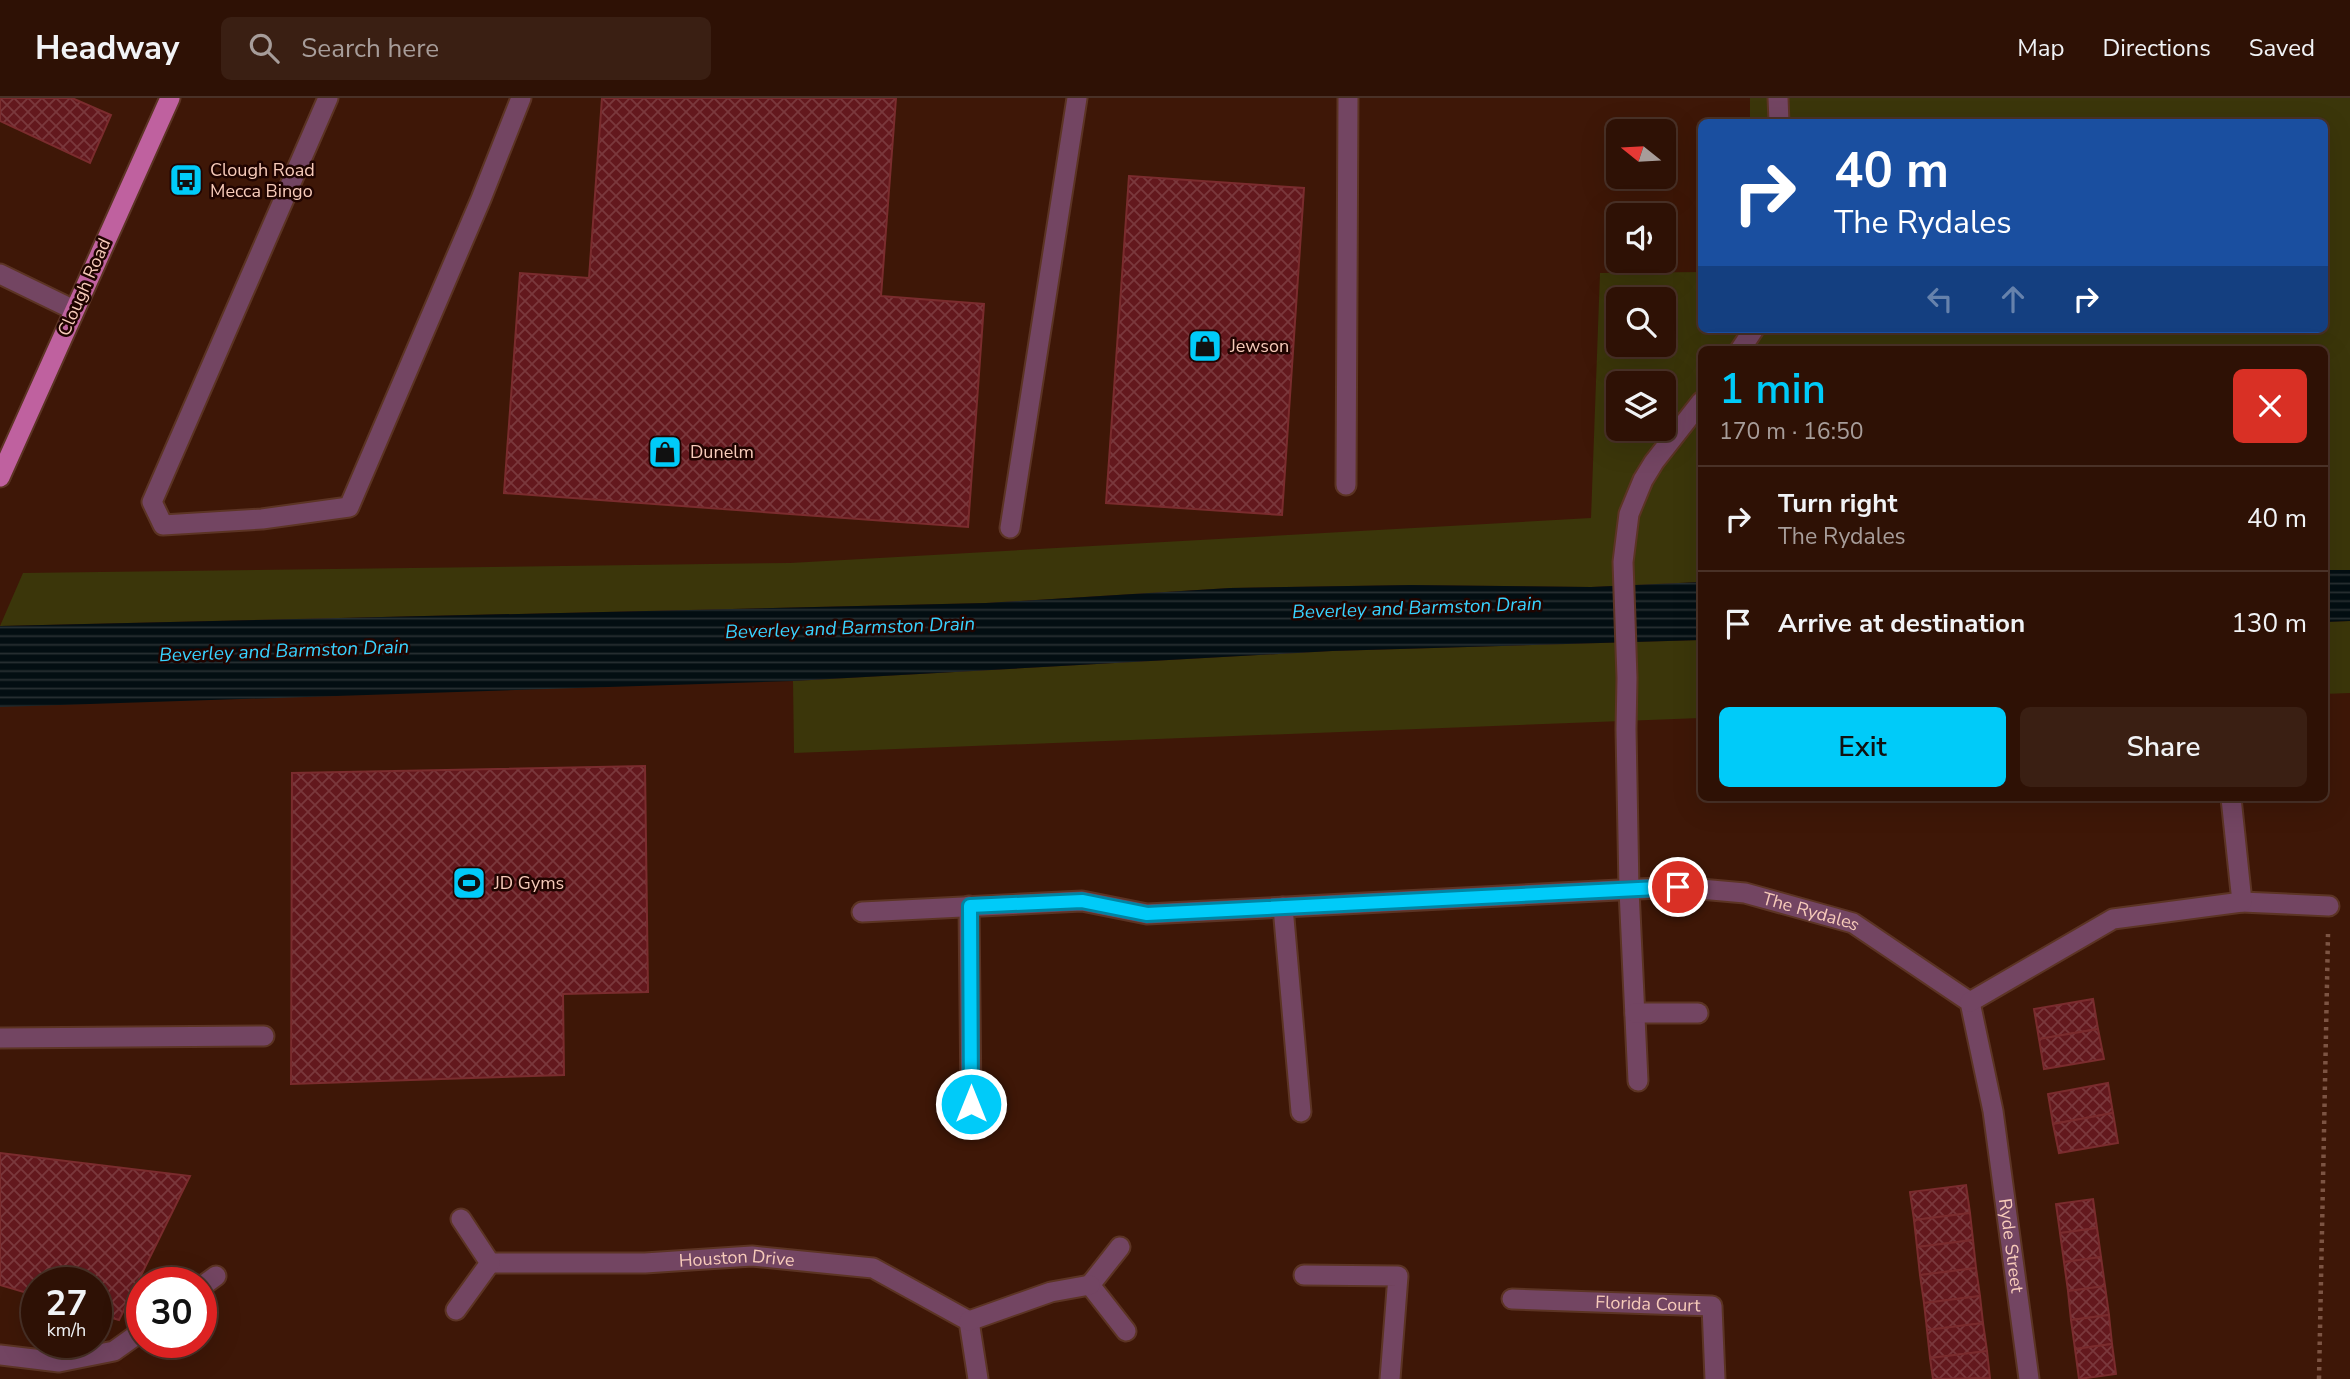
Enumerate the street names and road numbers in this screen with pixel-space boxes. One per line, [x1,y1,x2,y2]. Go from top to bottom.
street label: Clough Road [52,234,116,340]
street label: The Rydales [1760,886,1865,937]
street label: Ryde Street [1993,1197,2029,1295]
street label: Houston Drive [678,1244,796,1273]
street label: Florida Court [1595,1290,1702,1318]

